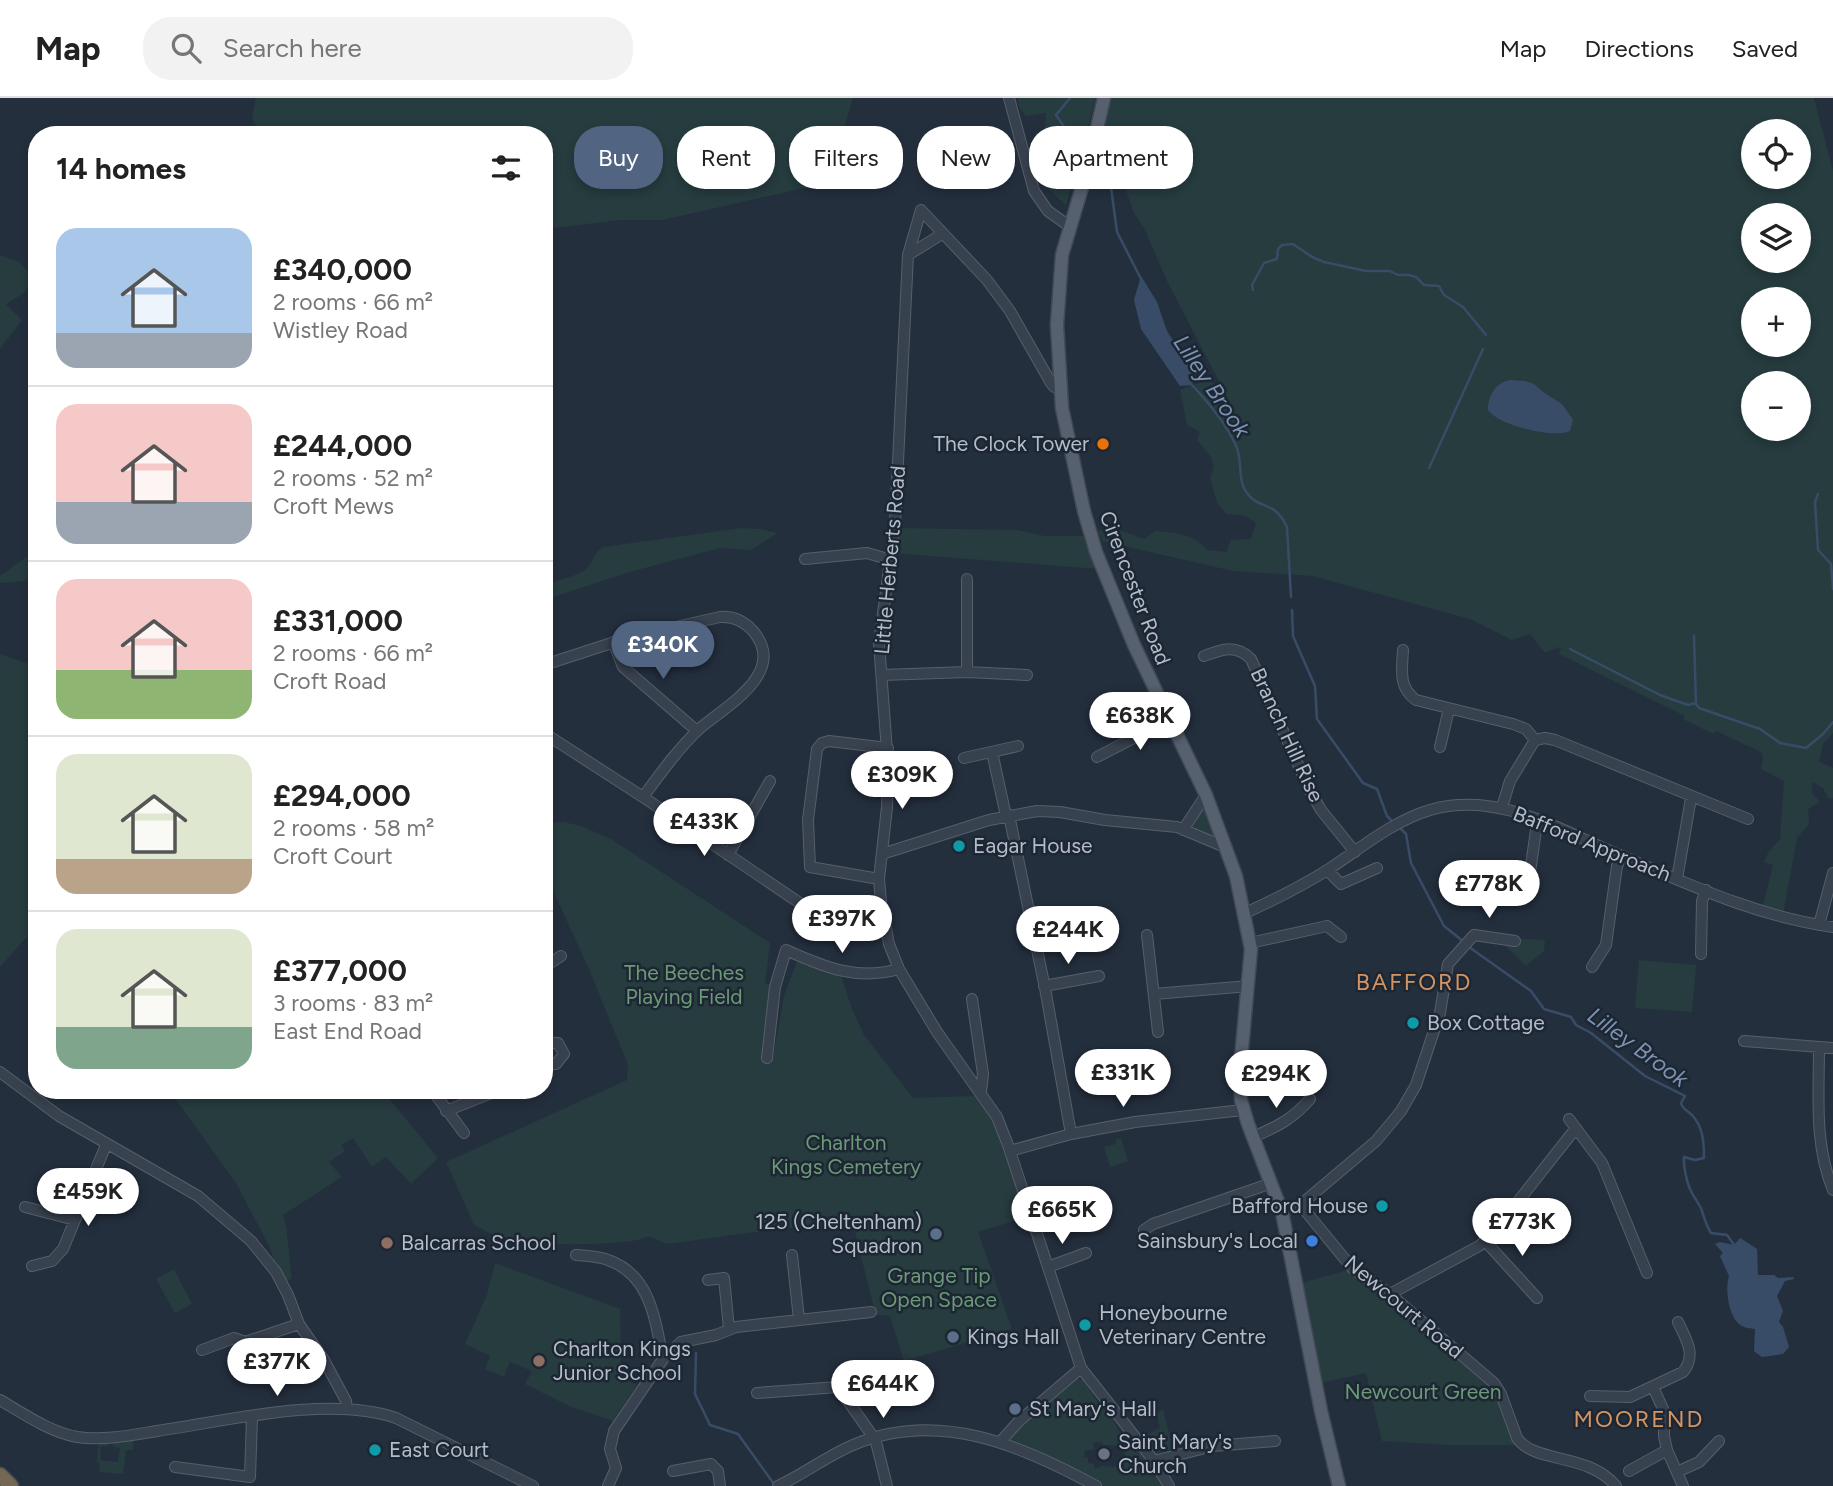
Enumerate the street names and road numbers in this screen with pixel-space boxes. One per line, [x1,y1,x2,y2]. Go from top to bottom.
street label: Little Herberts Road [869,465,910,655]
street label: Cirencester Road [1095,507,1176,668]
street label: Branch Hill Rise [1245,664,1329,806]
street label: Bafford Approach [1510,801,1675,887]
street label: Newcourt Road [1340,1250,1469,1364]

